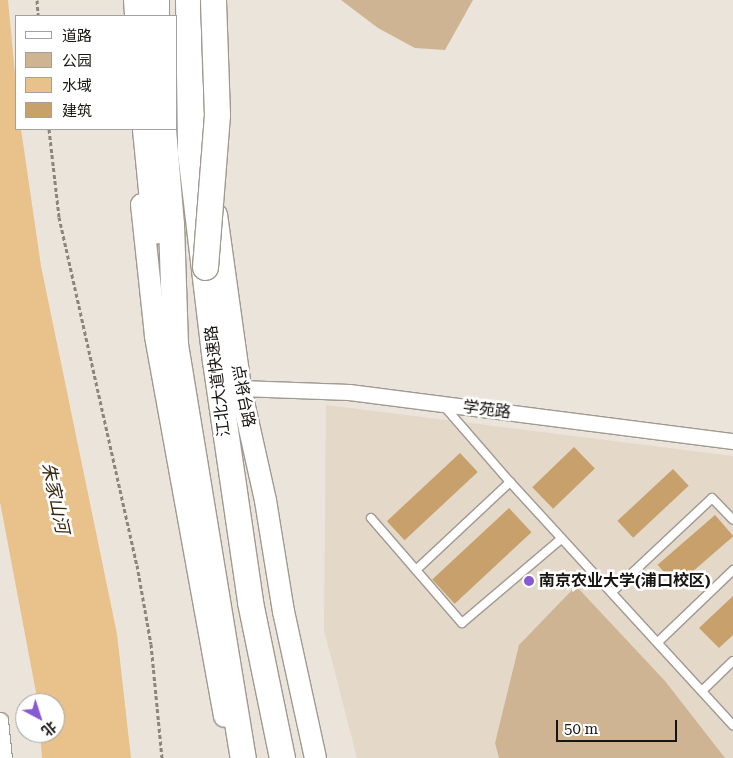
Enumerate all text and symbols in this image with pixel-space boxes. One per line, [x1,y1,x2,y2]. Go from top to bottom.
legend [15,15,178,130]
text: 道路 [62,27,92,45]
text: 公园 [62,52,92,70]
text: 水域 [62,77,92,95]
text: 建筑 [62,102,92,120]
street label: 江北大道快速路 [202,324,234,438]
street label: 点将台路 [227,363,259,429]
street label: 学苑路 [462,398,512,422]
water label: 朱家山河 [37,461,73,535]
place label: 南京农业大学(浦口校区) [539,571,710,591]
marker: 南京农业大学(浦口校区) [523,575,535,587]
north arrow [15,693,65,743]
scale bar [558,710,679,742]
text: 北 [38,718,60,739]
text: 50 m [564,720,598,738]

